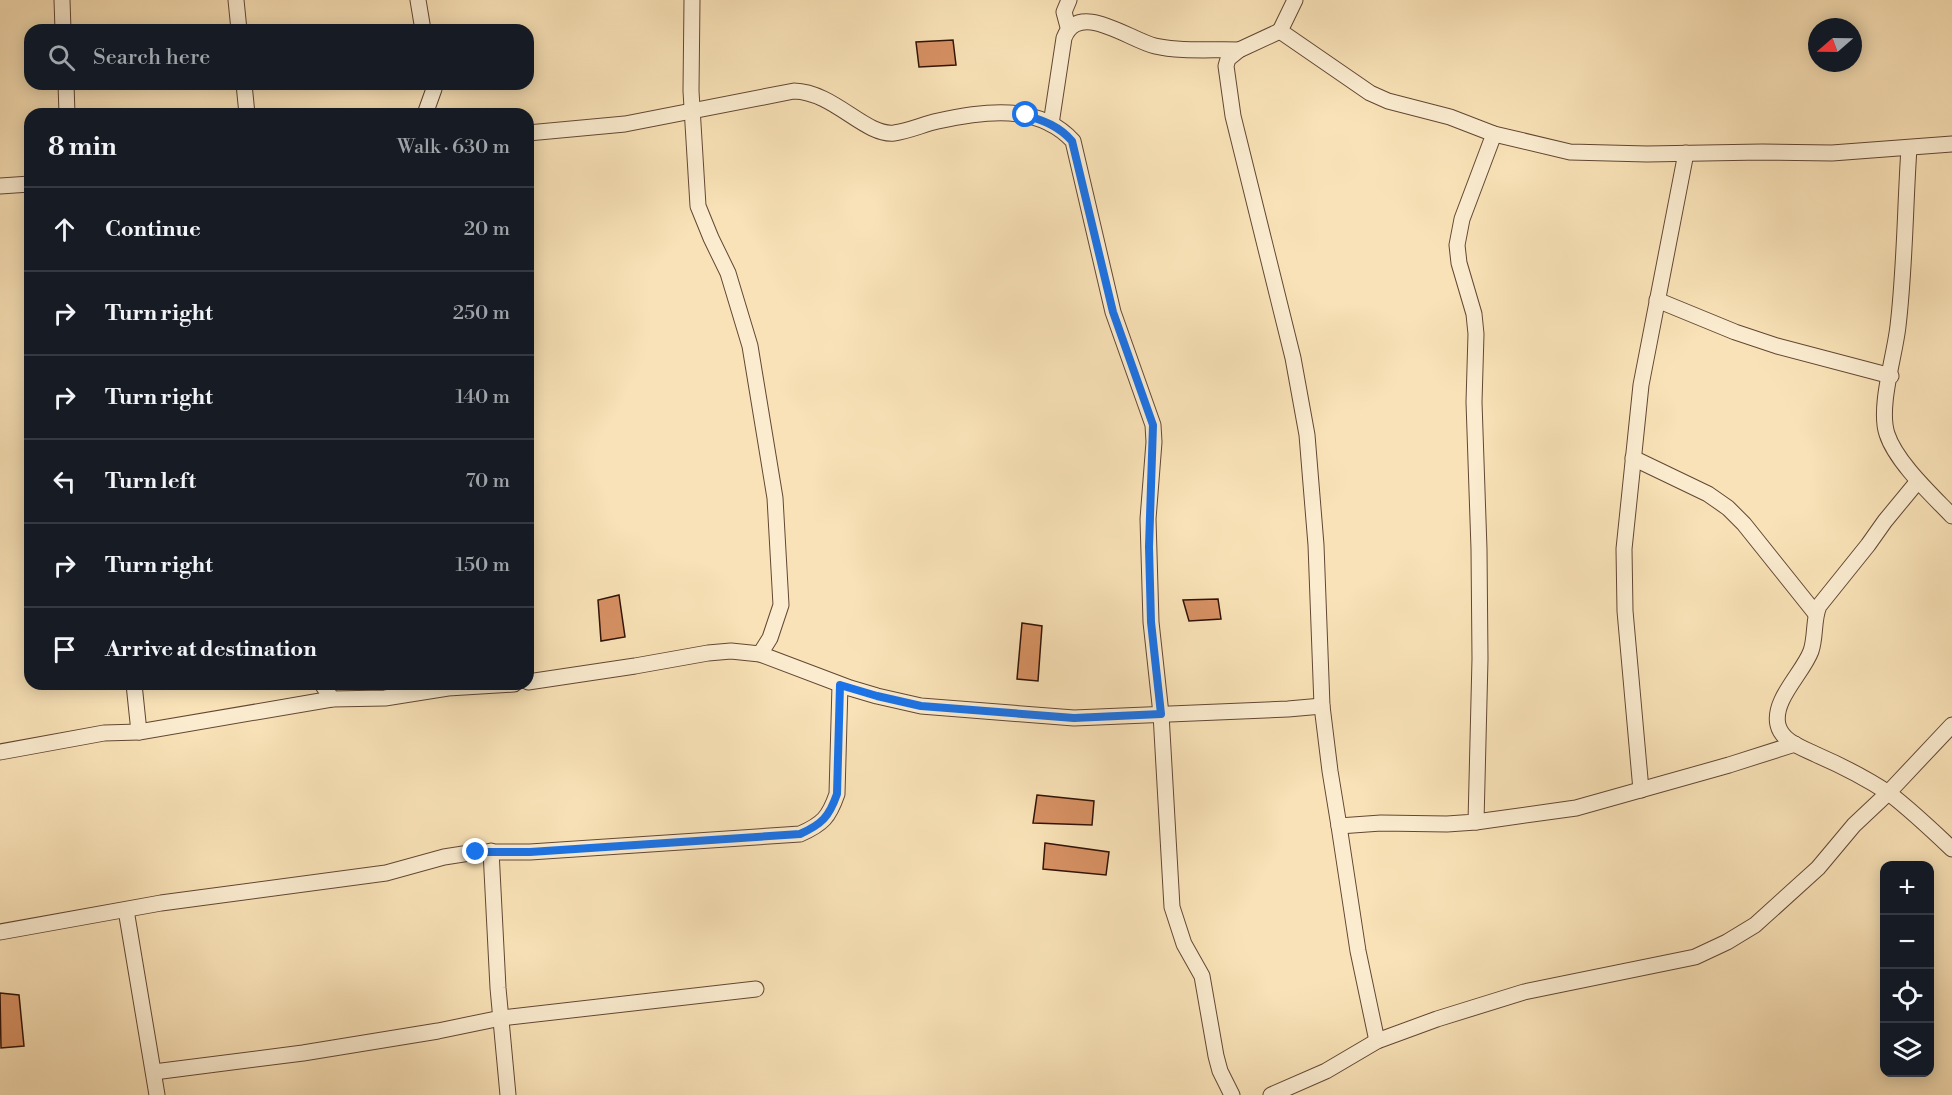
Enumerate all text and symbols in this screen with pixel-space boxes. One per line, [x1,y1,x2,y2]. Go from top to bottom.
north arrow [1808,18,1862,72]
search box [24,24,534,90]
icon: search [45,41,78,74]
text: Search here [93,44,210,71]
route start [1012,101,1038,127]
text: 8 min [48,131,117,163]
text: Walk · 630 m [397,135,510,160]
icon: ahead [48,213,81,246]
text: Continue [105,216,201,243]
text: 20 m [464,217,510,242]
icon: right [48,297,81,330]
text: Turn right [105,300,213,327]
text: 250 m [453,301,510,326]
icon: right [48,381,81,414]
text: Turn right [105,384,213,411]
text: 140 m [455,385,510,410]
icon: left [48,465,81,498]
text: Turn left [105,468,196,495]
text: 70 m [466,469,510,494]
icon: right [48,549,81,582]
text: Turn right [105,552,213,579]
text: 150 m [455,553,510,578]
icon: arrive [48,633,81,666]
text: Arrive at destination [105,636,317,663]
route end [462,838,488,864]
map controls [1880,861,1934,1077]
button: + [1880,861,1934,915]
button: − [1880,915,1934,969]
button: locate [1880,969,1934,1023]
button: layers [1880,1023,1934,1077]

